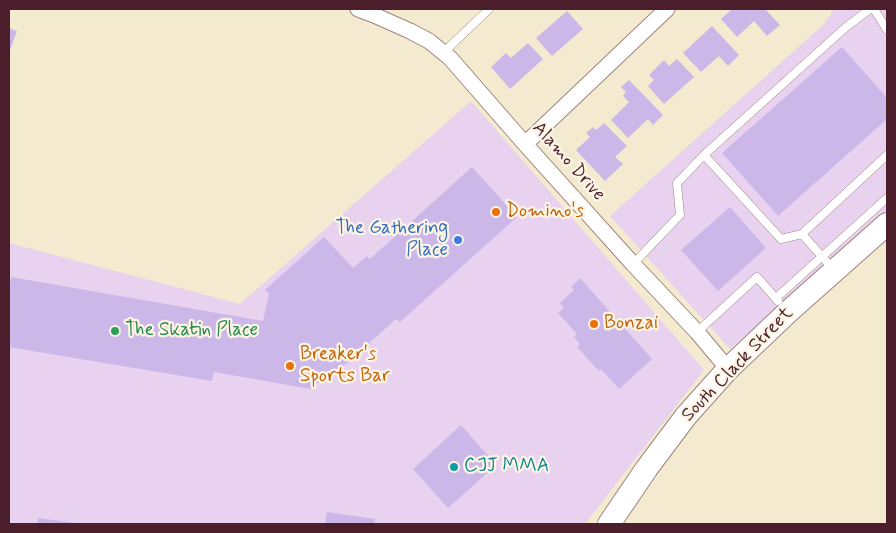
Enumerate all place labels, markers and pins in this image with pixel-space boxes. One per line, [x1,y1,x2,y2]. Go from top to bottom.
place label: Domino's [506,201,584,223]
marker: Domino's [490,206,502,218]
place label: The Gathering Place [335,218,448,262]
marker: The Gathering Place [452,234,464,246]
place label: Bonzai [604,313,658,335]
marker: Bonzai [588,318,600,330]
place label: The Skatin Place [125,320,258,342]
marker: The Skatin Place [109,325,121,337]
place label: Breaker's Sports Bar [300,344,390,388]
marker: Breaker's Sports Bar [284,360,296,372]
place label: CJJ MMA [464,456,549,478]
marker: CJJ MMA [448,461,460,473]

